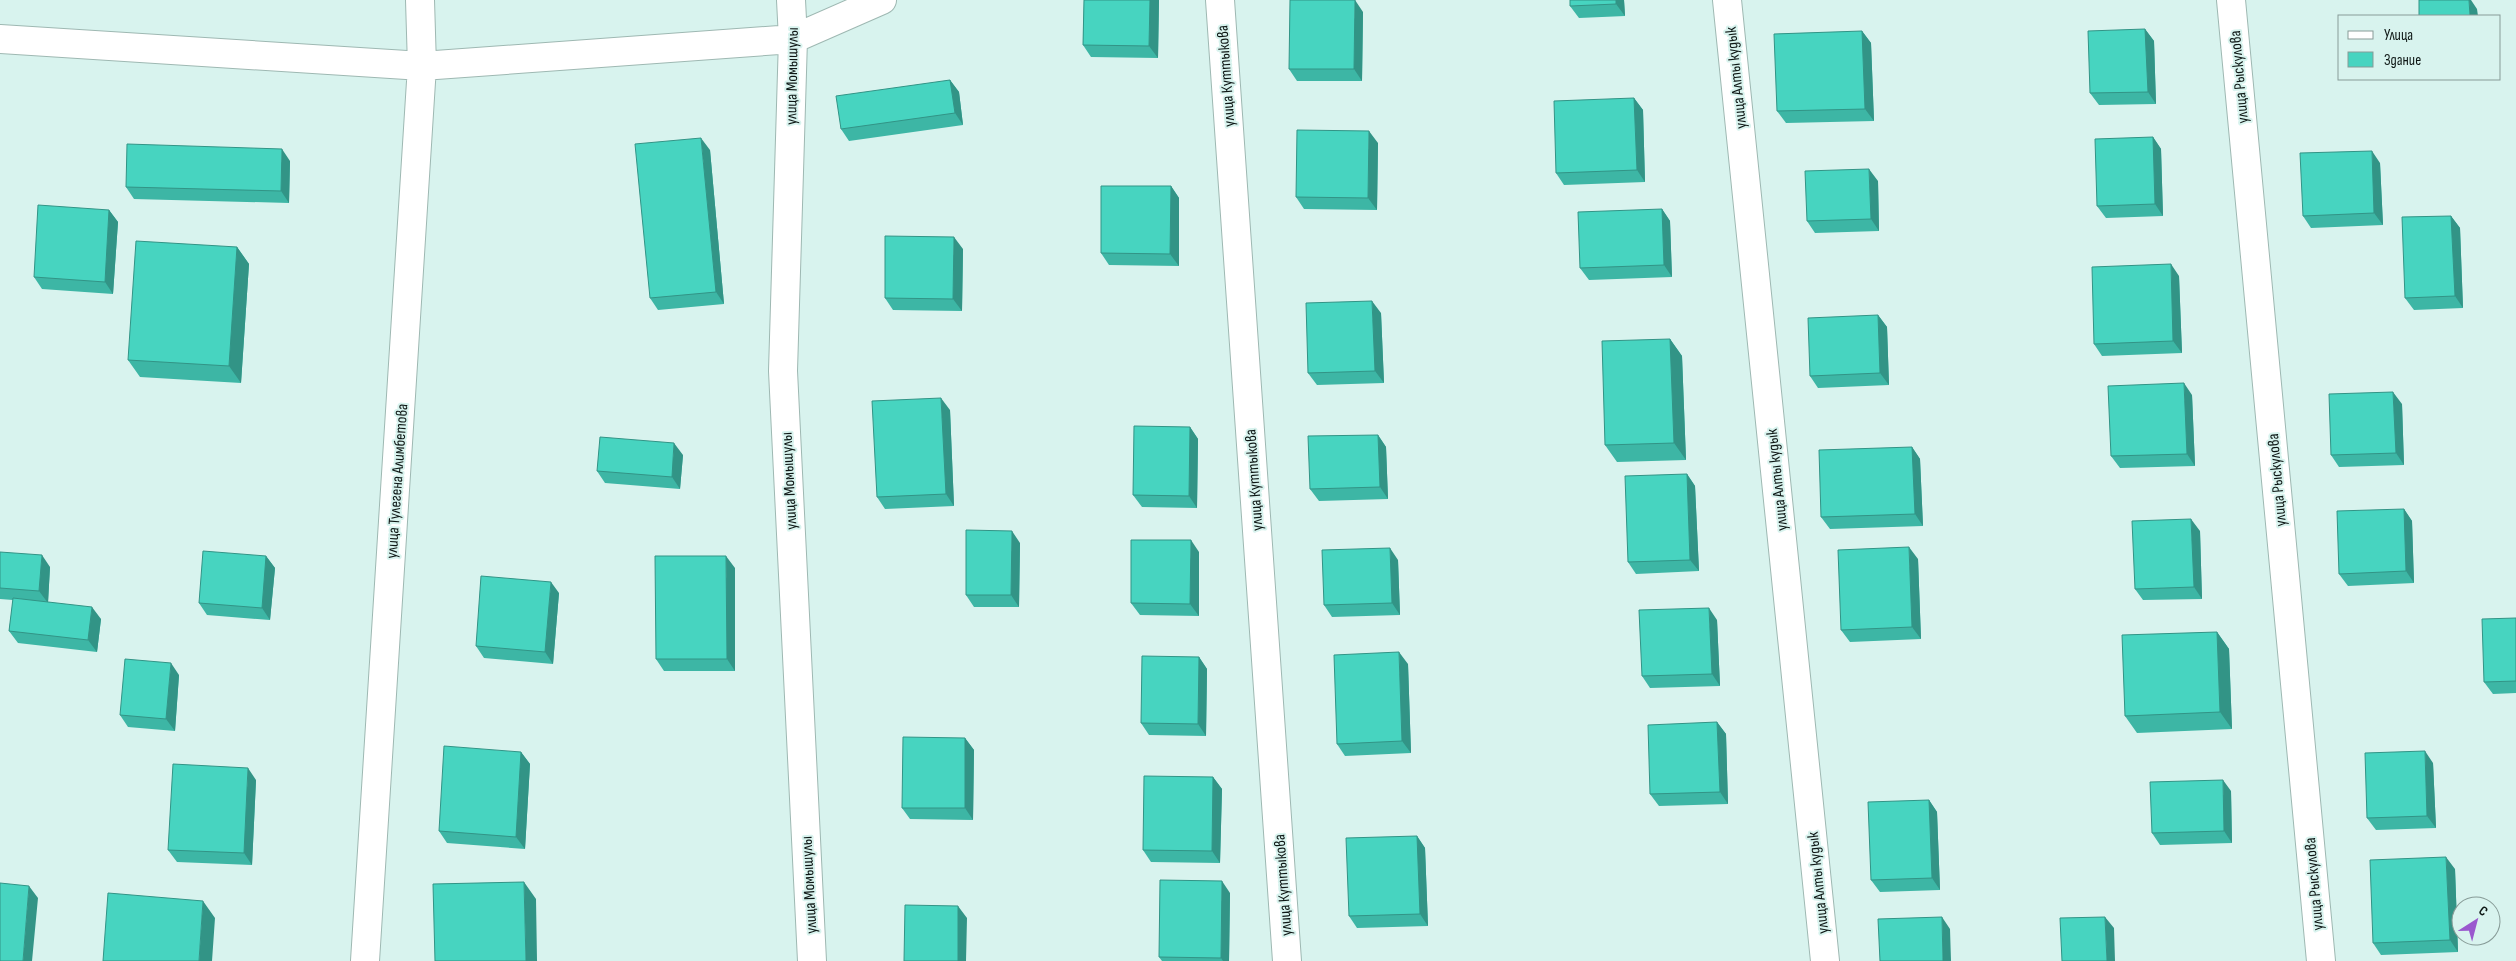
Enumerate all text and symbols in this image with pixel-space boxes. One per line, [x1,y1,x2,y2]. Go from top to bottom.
legend [2338,15,2501,80]
street label: улица Куттыкова [1213,24,1240,127]
street label: улица Алты кудык [1722,25,1751,130]
text: Улица [2384,26,2413,45]
street label: улица Момышулы [782,27,803,125]
street label: улица Рыскулова [2226,30,2253,124]
text: Здание [2384,51,2421,70]
street label: улица Тулегена Алимбетова [383,403,412,559]
street label: улица Алты кудык [1763,427,1792,532]
street label: улица Куттыкова [1241,428,1268,531]
street label: улица Момышулы [777,432,802,530]
street label: улица Рыскулова [2264,433,2291,527]
street label: улица Алты кудык [1804,830,1833,935]
street label: улица Куттыкова [1270,833,1297,936]
street label: улица Момышулы [797,836,822,934]
street label: улица Рыскулова [2301,837,2328,931]
north arrow [2451,896,2501,946]
text: С [2475,902,2491,920]

